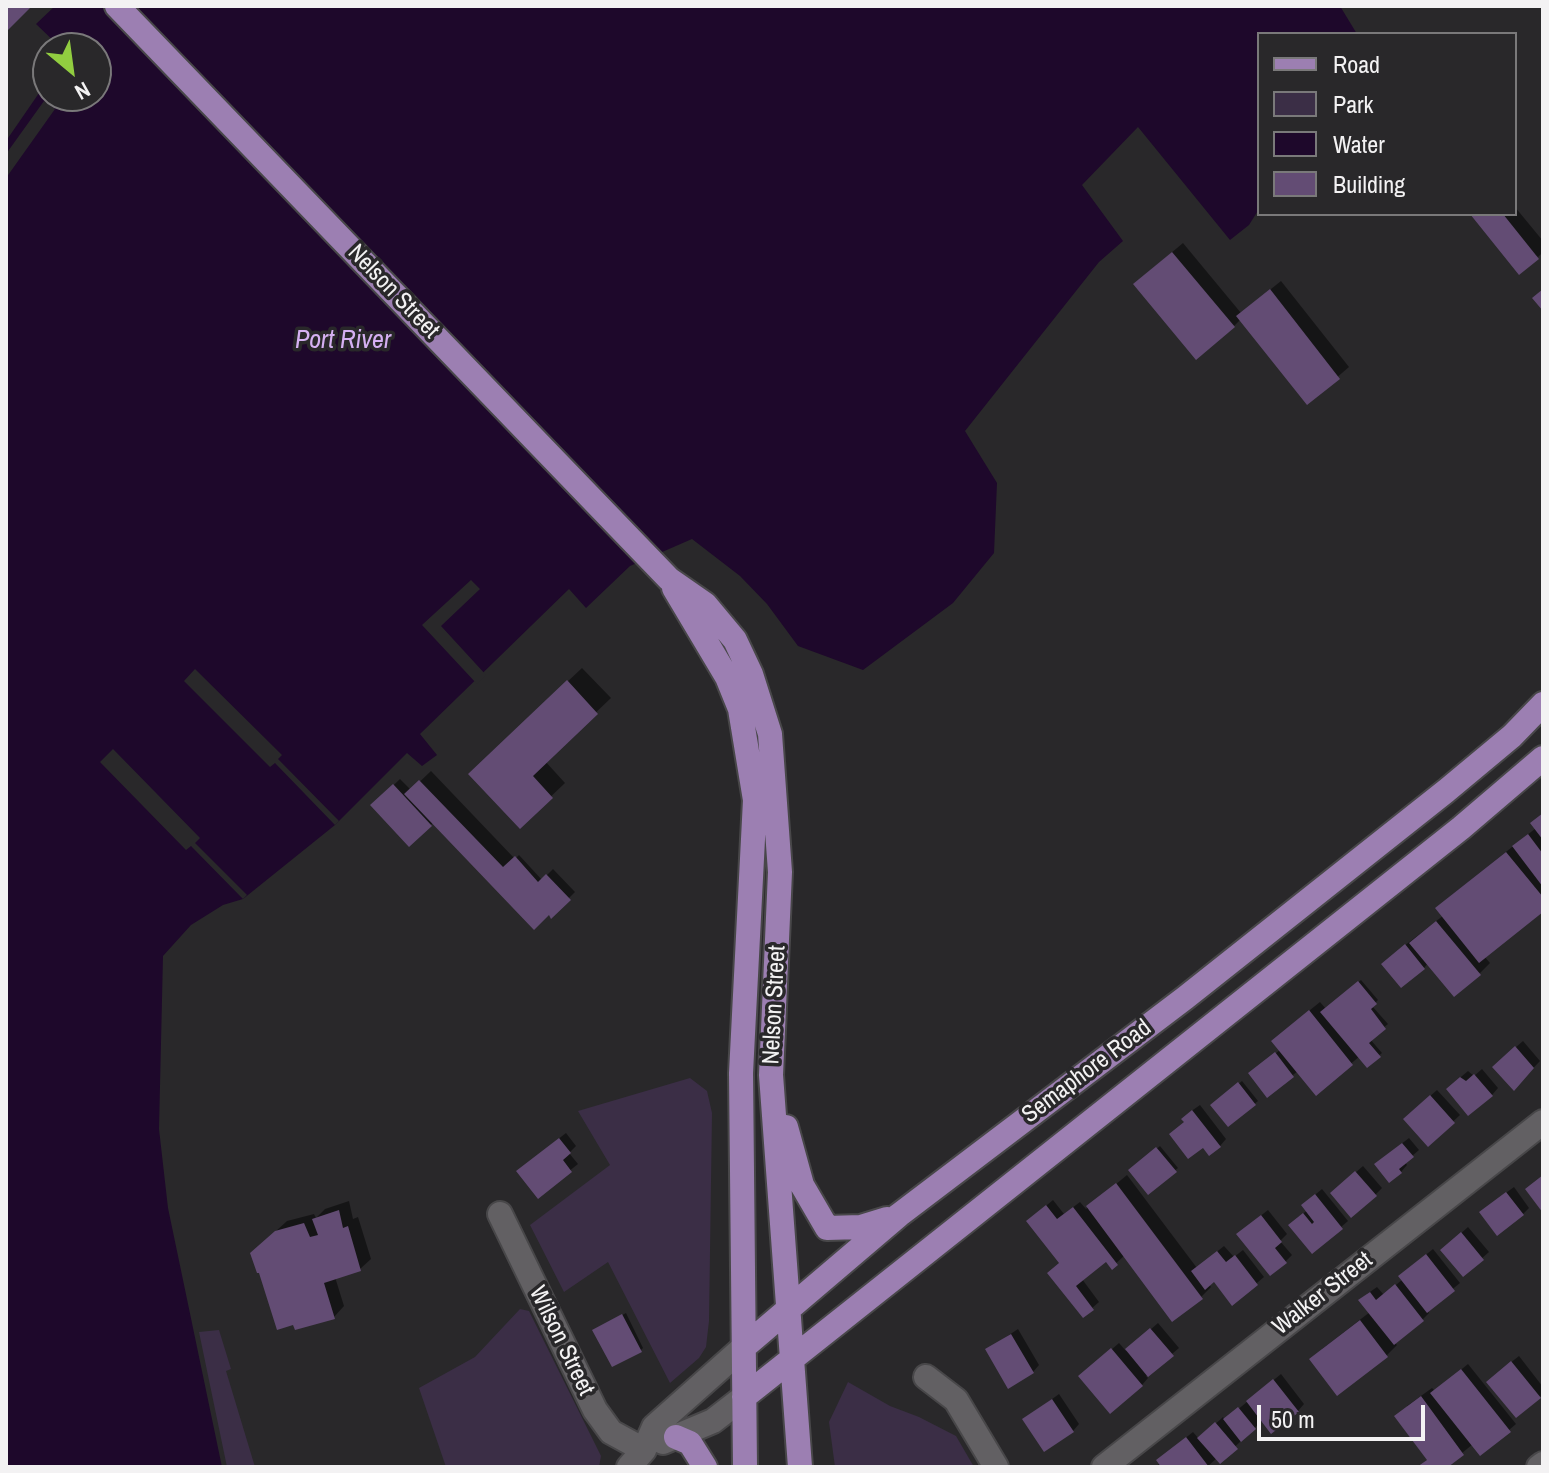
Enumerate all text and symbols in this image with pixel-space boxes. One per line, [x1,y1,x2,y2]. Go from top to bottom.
north arrow [32,32,112,112]
legend [1257,32,1517,216]
text: Road [1333,48,1380,80]
text: N [70,75,96,108]
text: Park [1333,88,1373,120]
text: Water [1333,128,1385,160]
text: Building [1333,168,1405,200]
street label: Nelson Street [341,239,445,345]
water label: Port River [295,325,391,357]
street label: Nelson Street [757,945,793,1065]
street label: Semaphore Road [1017,1014,1157,1130]
street label: Walker Street [1267,1246,1379,1342]
street label: Wilson Street [522,1282,600,1400]
scale bar [1261,1389,1429,1439]
text: 50 m [1271,1403,1315,1435]

